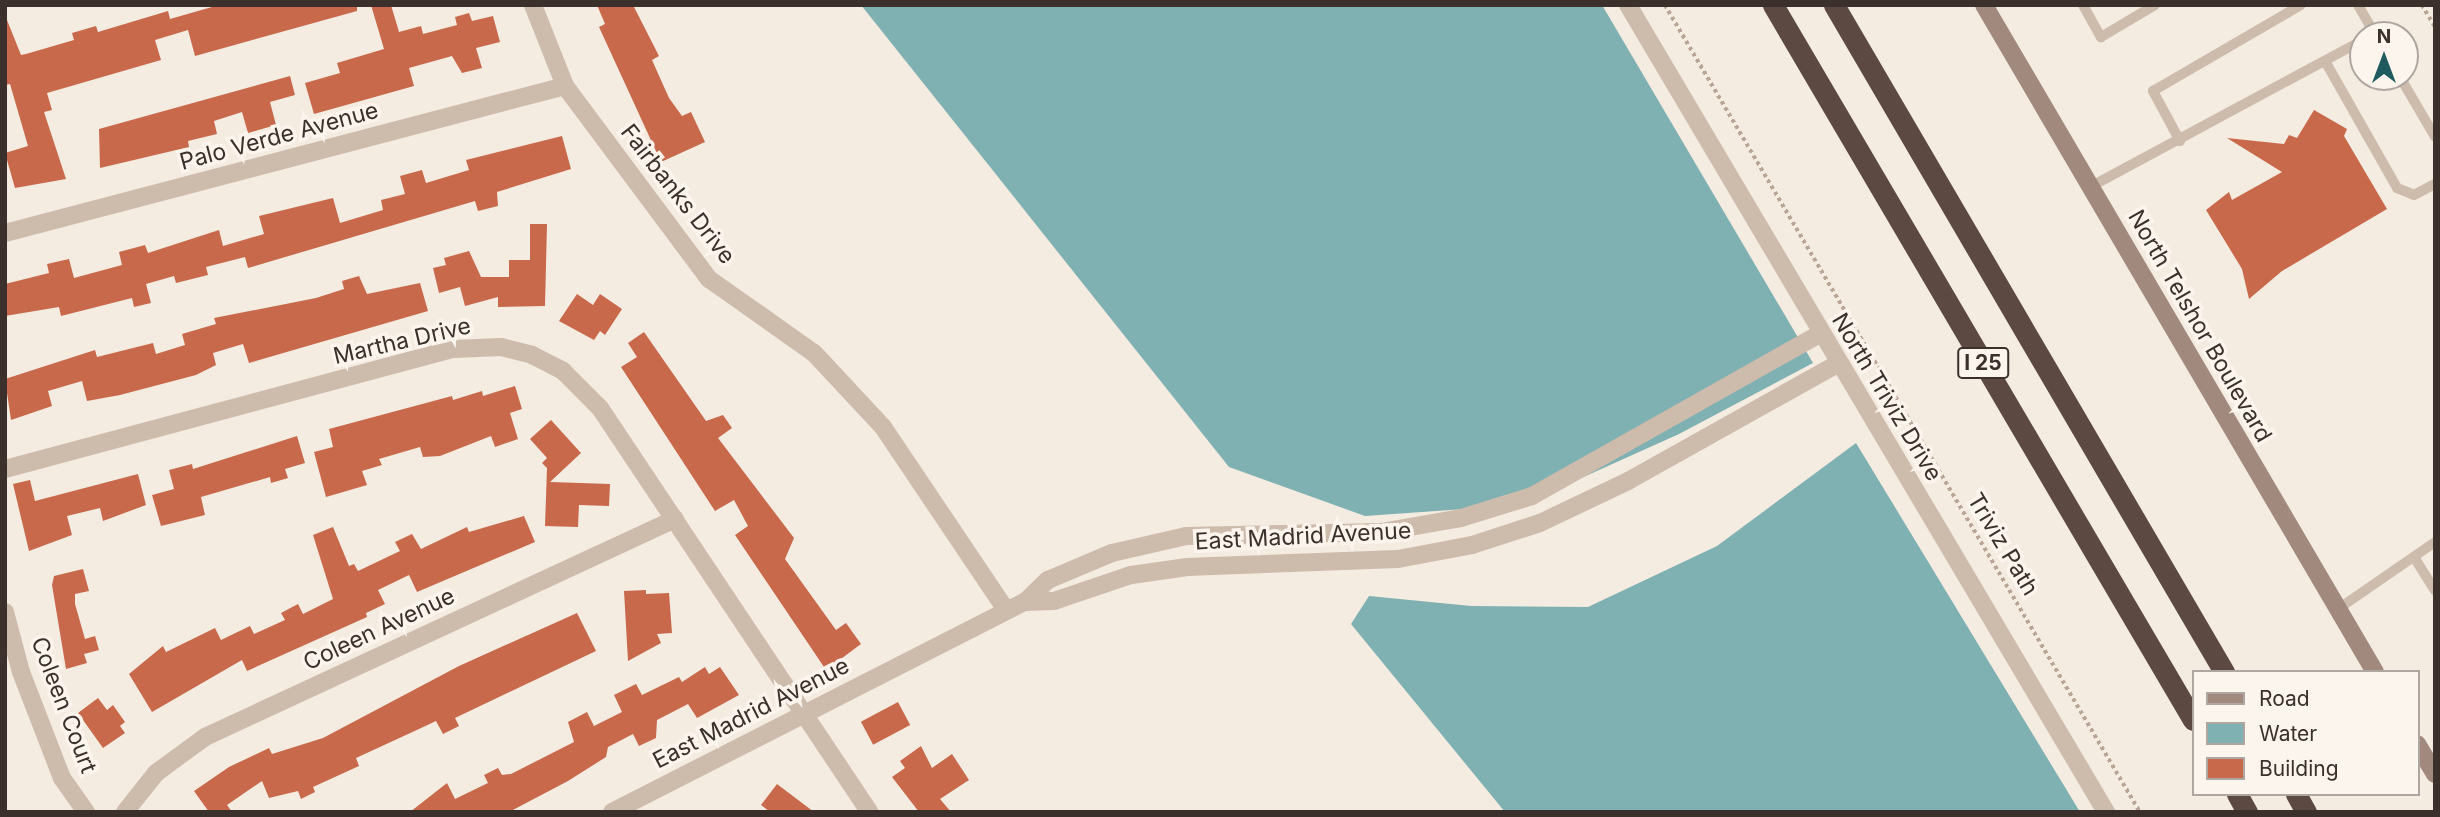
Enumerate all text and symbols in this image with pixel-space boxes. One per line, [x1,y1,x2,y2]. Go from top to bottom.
north arrow [2349,21,2419,91]
text: N [2377,25,2391,48]
street label: Palo Verde Avenue [177,96,381,176]
street label: Fairbanks Drive [615,119,741,269]
street label: North Telshor Boulevard [2122,205,2278,447]
street label: North Triviz Drive [1826,308,1948,486]
street label: Martha Drive [331,312,473,370]
road number: I 25 [1957,346,2009,380]
street label: Triviz Path [1962,488,2044,600]
street label: East Madrid Avenue [1194,517,1412,555]
street label: Coleen Avenue [299,582,459,676]
street label: Coleen Court [25,633,103,777]
street label: East Madrid Avenue [648,652,854,774]
legend [2192,670,2419,796]
text: Road [2259,686,2310,711]
text: Water [2259,721,2317,746]
text: Building [2259,756,2339,781]

